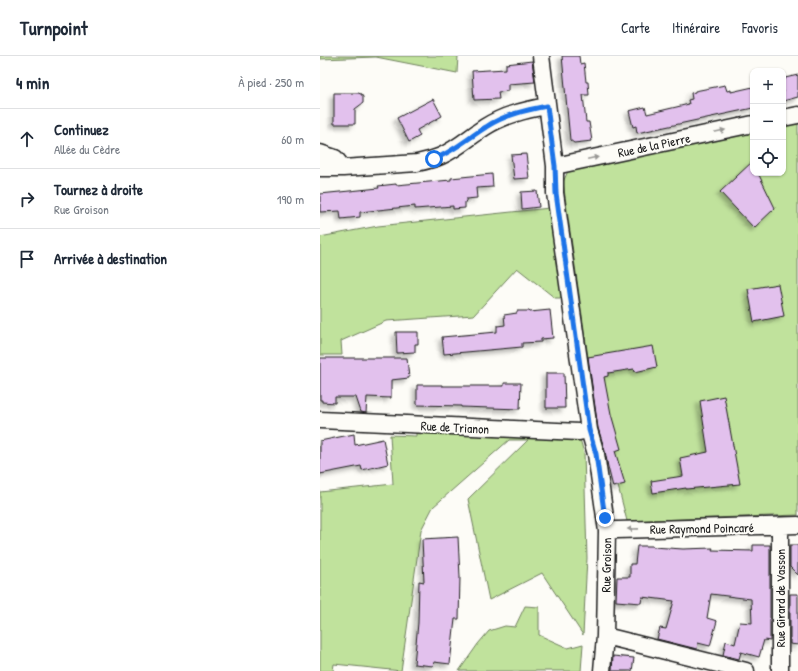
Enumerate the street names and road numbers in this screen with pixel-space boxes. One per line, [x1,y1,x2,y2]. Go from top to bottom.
street label: Rue de la Pierre [616,129,692,161]
street label: Rue de Trianon [420,416,490,438]
street label: Rue Raymond Poincaré [650,518,754,538]
street label: Rue Groison [597,537,615,593]
street label: Rue Girard de Vasson [771,549,789,647]

